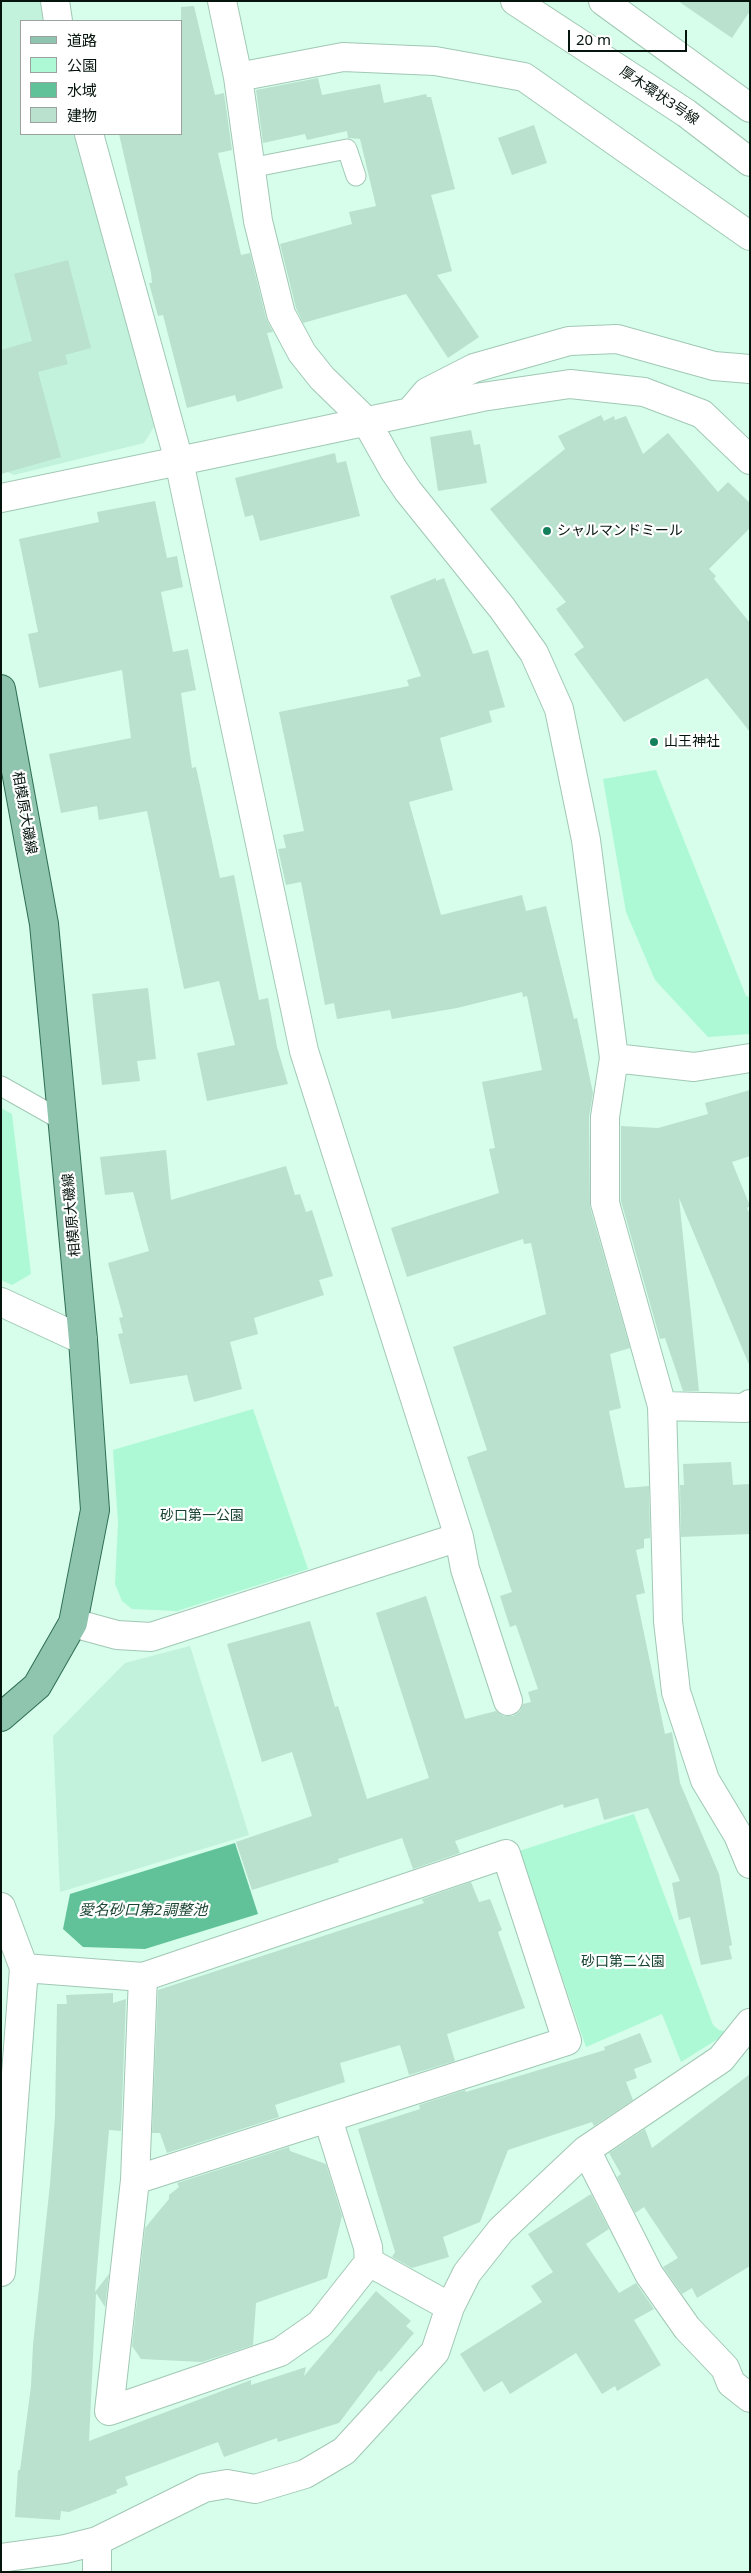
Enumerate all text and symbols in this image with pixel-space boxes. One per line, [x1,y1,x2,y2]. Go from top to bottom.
legend [20,20,182,135]
scale bar [571,20,690,52]
text: 20 m [576,29,611,49]
text: 道路 [67,30,97,50]
text: 公園 [67,55,97,75]
street label: 厚木環状3号線 [616,63,702,129]
text: 水域 [67,80,97,100]
text: 建物 [67,105,97,125]
place label: シャルマンドミール [557,523,683,539]
marker: シャルマンドミール [541,525,553,537]
place label: 山王神社 [664,734,720,750]
marker: 山王神社 [648,736,660,748]
street label: 相模原大磯線 [8,770,40,856]
street label: 相模原大磯線 [60,1172,84,1258]
park label: 砂口第一公園 [160,1508,244,1524]
water label: 愛名砂口第2調整池 [79,1902,207,1920]
park label: 砂口第二公園 [581,1954,665,1970]

